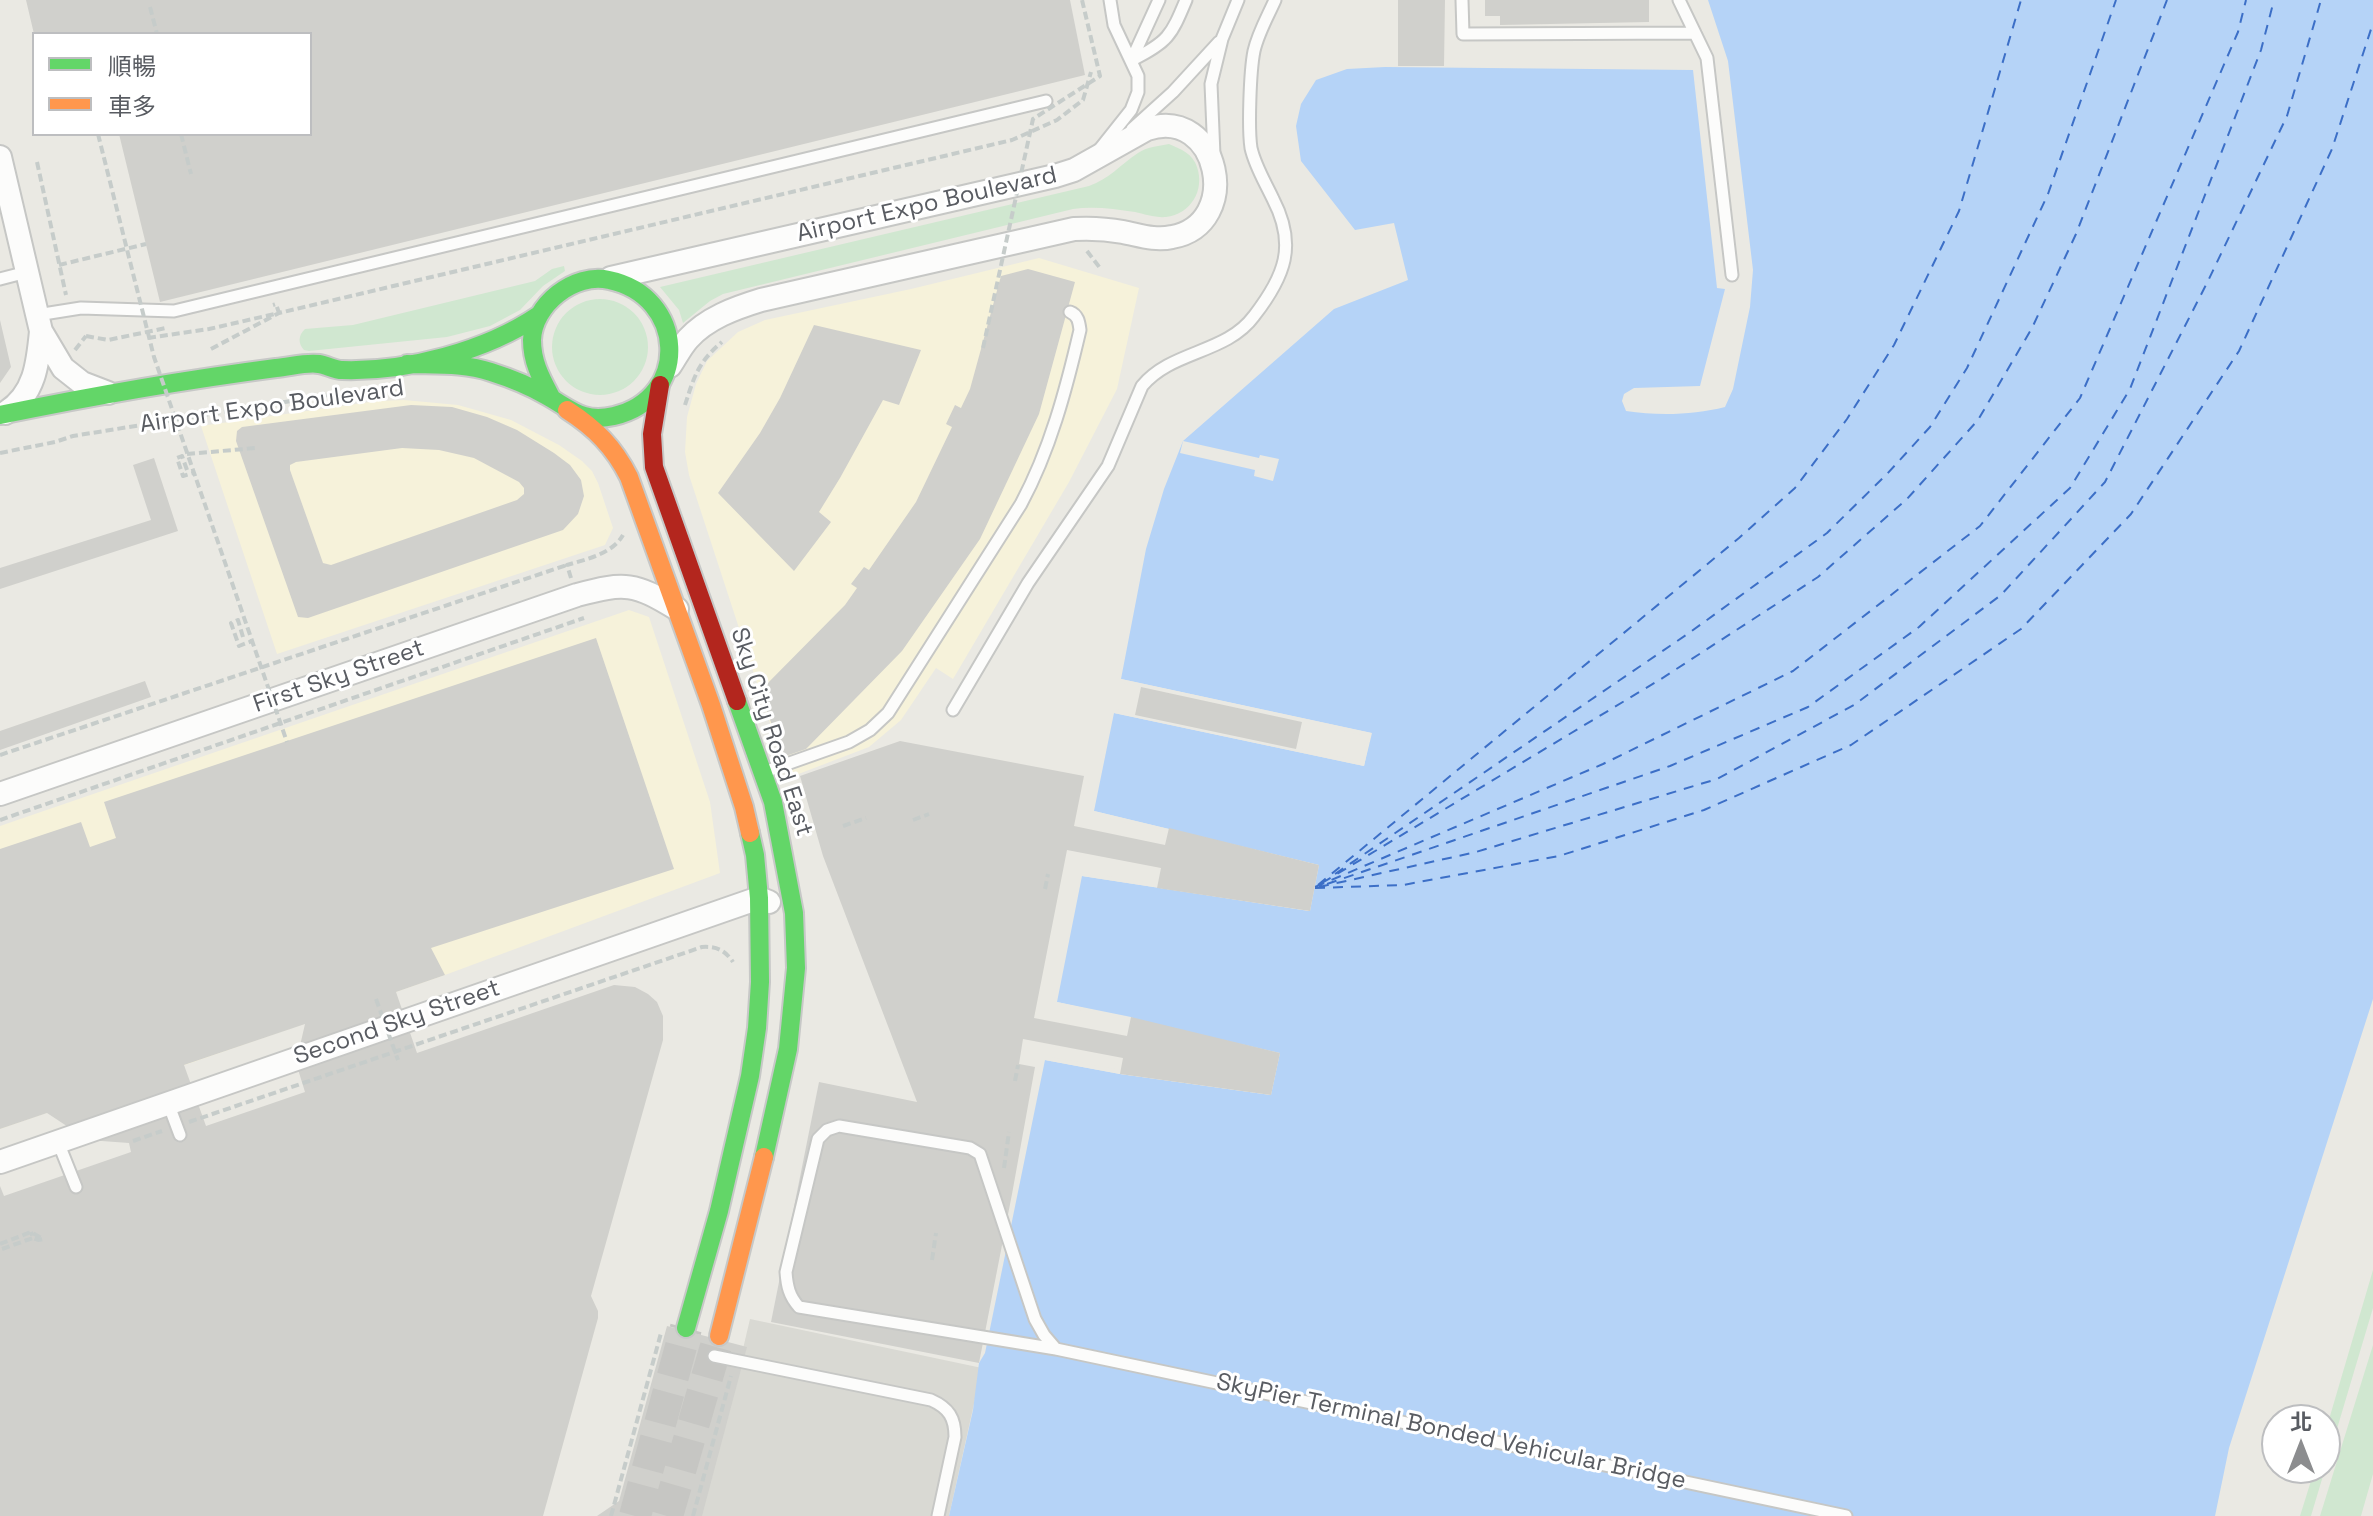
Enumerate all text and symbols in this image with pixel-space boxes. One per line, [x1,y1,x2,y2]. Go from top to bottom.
legend [32,32,312,136]
text: 順暢 [108,51,156,82]
text: 車多 [108,91,156,122]
street label: Airport Expo Boulevard [794,161,1060,249]
street label: Airport Expo Boulevard [138,374,406,440]
street label: Sky City Road East [724,624,818,840]
street label: First Sky Street [250,634,428,720]
street label: Second Sky Street [290,974,504,1072]
street label: SkyPier Terminal Bonded Vehicular Bridge [1214,1368,1688,1496]
north arrow [2261,1404,2341,1484]
text: 北 [2290,1408,2312,1436]

